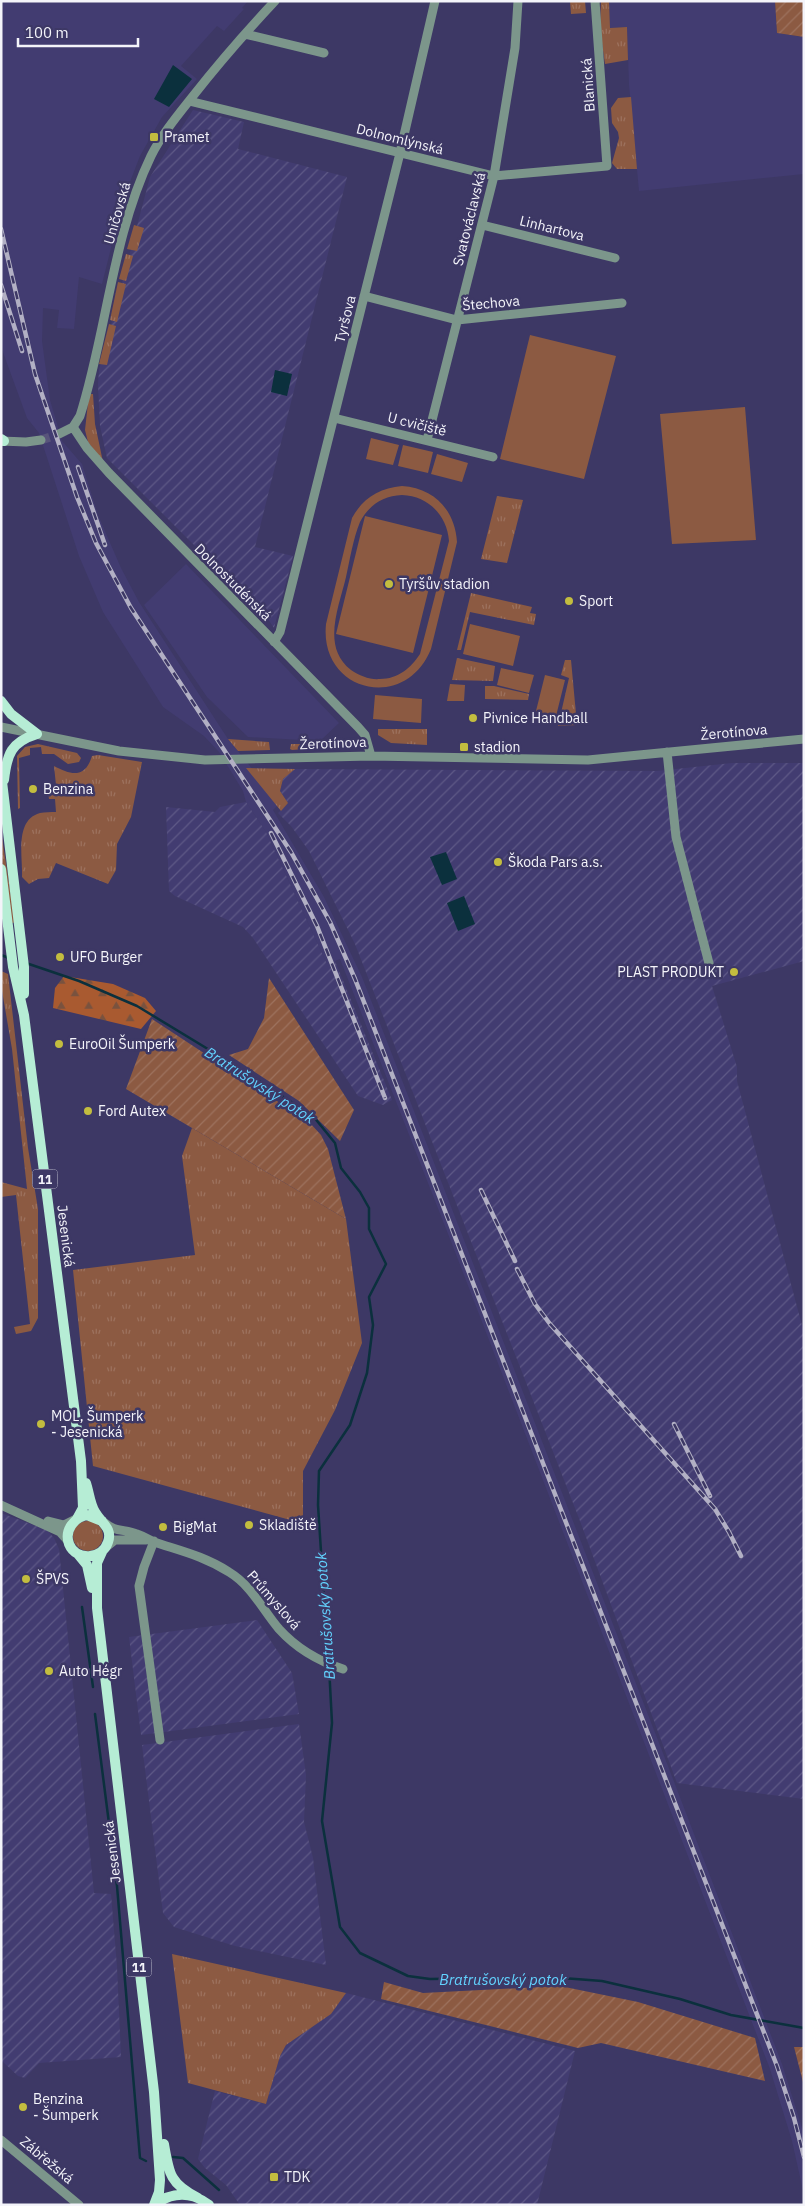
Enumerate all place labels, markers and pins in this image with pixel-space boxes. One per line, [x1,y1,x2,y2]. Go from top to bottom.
place label: Pramet [164,128,210,146]
marker: Pramet [148,131,160,143]
place label: Tyršův stadion [399,575,490,593]
marker: Tyršův stadion [383,578,395,590]
place label: Sport [579,592,613,610]
marker: Sport [563,595,575,607]
place label: Pivnice Handball [483,709,588,727]
marker: Pivnice Handball [467,712,479,724]
place label: stadion [474,738,521,756]
marker: stadion [458,741,470,753]
place label: Benzina [43,780,94,798]
marker: Benzina [27,783,39,795]
place label: Škoda Pars a.s. [508,852,603,871]
marker: Škoda Pars a.s. [492,856,504,868]
place label: UFO Burger [70,948,142,966]
marker: UFO Burger [54,951,66,963]
place label: PLAST PRODUKT [617,963,724,981]
marker: PLAST PRODUKT [728,966,740,978]
place label: EuroOil Šumperk [69,1034,176,1053]
marker: EuroOil Šumperk [53,1038,65,1050]
place label: Ford Autex [98,1102,166,1120]
marker: Ford Autex [82,1105,94,1117]
place label: MOL, Šumperk - Jesenická [51,1406,144,1441]
marker: MOL, Šumperk - Jesenická [35,1418,47,1430]
place label: Skladiště [259,1516,317,1534]
place label: BigMat [173,1518,217,1536]
marker: Skladiště [243,1519,255,1531]
marker: BigMat [157,1521,169,1533]
place label: ŠPVS [36,1569,69,1588]
marker: ŠPVS [20,1573,32,1585]
place label: Auto Hégr [59,1662,122,1680]
marker: Auto Hégr [43,1665,55,1677]
place label: Benzina - Šumperk [33,2090,99,2124]
marker: Benzina - Šumperk [17,2101,29,2113]
place label: TDK [284,2168,310,2186]
marker: TDK [268,2171,280,2183]

